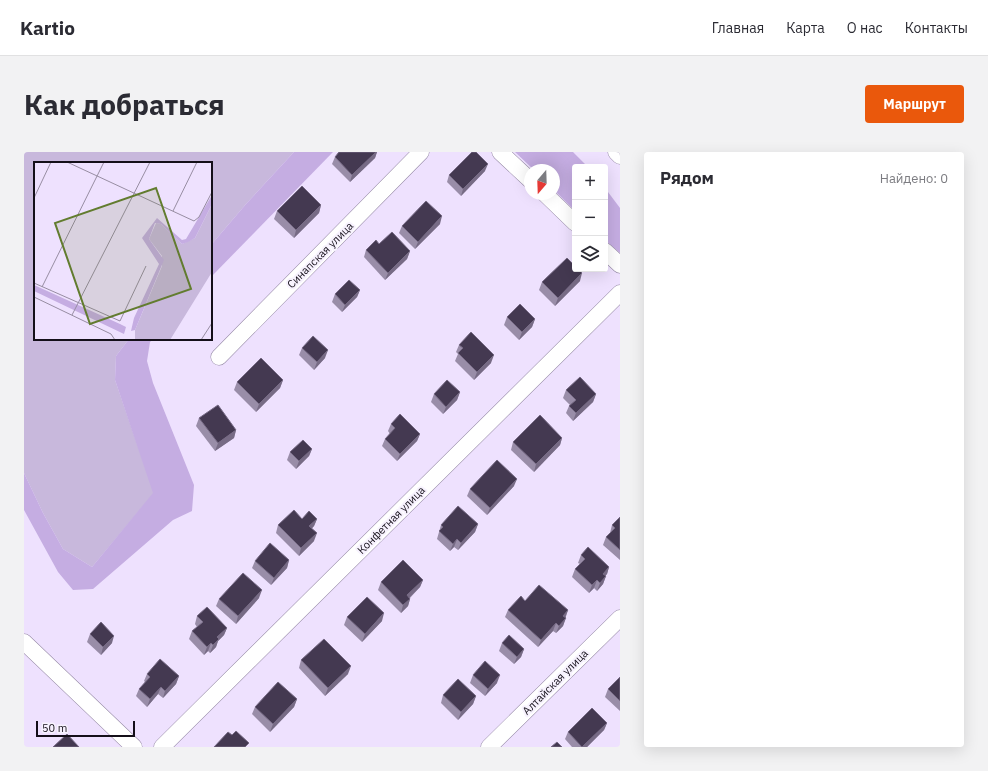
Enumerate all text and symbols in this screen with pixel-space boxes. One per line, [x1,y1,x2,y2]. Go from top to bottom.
text: Kartio [20,16,75,40]
text: Главная [712,19,764,37]
text: Карта [786,19,825,37]
text: О нас [847,19,883,37]
text: Контакты [905,19,968,37]
button: Маршрут [865,85,964,123]
text: Как добраться [24,86,225,123]
inset map [34,162,212,340]
north arrow [524,164,560,200]
map controls [572,164,608,272]
button: + [572,164,608,200]
text: Рядом [660,167,714,189]
text: Найдено: 0 [880,170,948,187]
button: − [572,200,608,236]
street label: Синапская улица [284,219,356,291]
button: layers [572,236,608,272]
street label: Конфетная улица [354,483,428,557]
street label: Алтайская улица [519,646,591,718]
scale bar [36,719,135,738]
text: 50 m [42,721,67,735]

